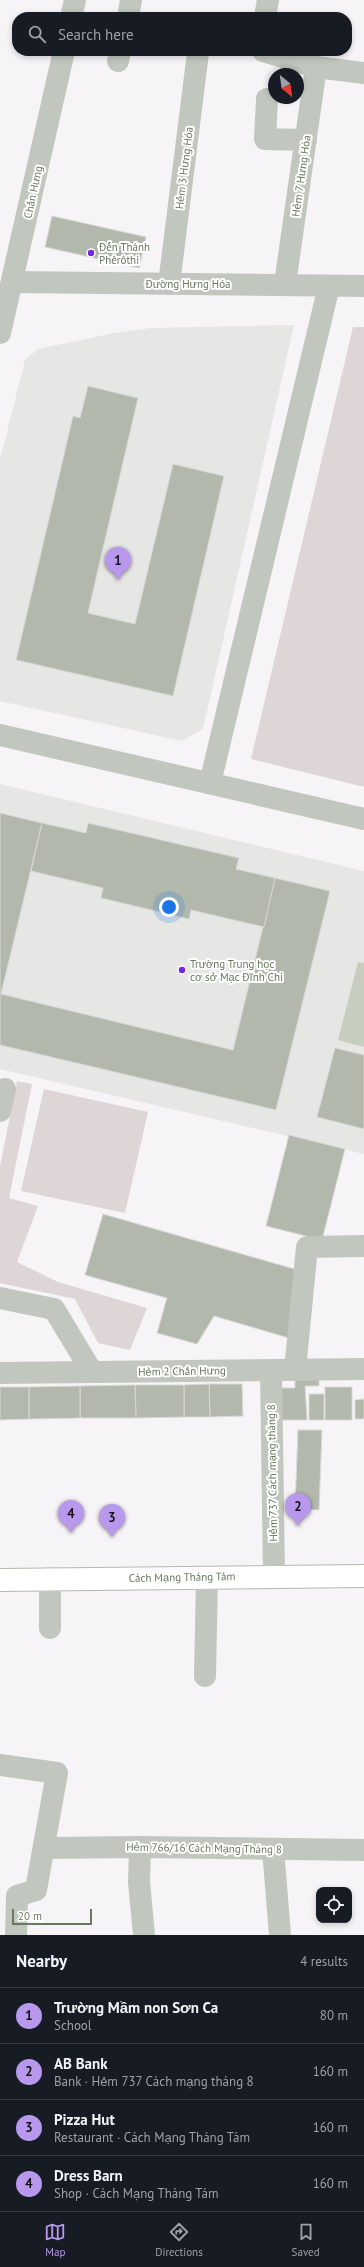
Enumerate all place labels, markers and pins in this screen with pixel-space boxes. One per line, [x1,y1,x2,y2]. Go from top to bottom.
place label: Đến Thánh Phêrôthi [98,240,150,267]
marker: Đến Thánh Phêrôthi [86,248,96,258]
pin: 1 [105,547,131,580]
place label: Trường Trung học cơ sở Mạc Đĩnh Chi [190,957,283,984]
marker: Trường Trung học cơ sở Mạc Đĩnh Chi [177,965,187,975]
pin: 2 [285,1493,311,1526]
pin: 4 [58,1500,84,1533]
pin: 3 [99,1504,125,1537]

